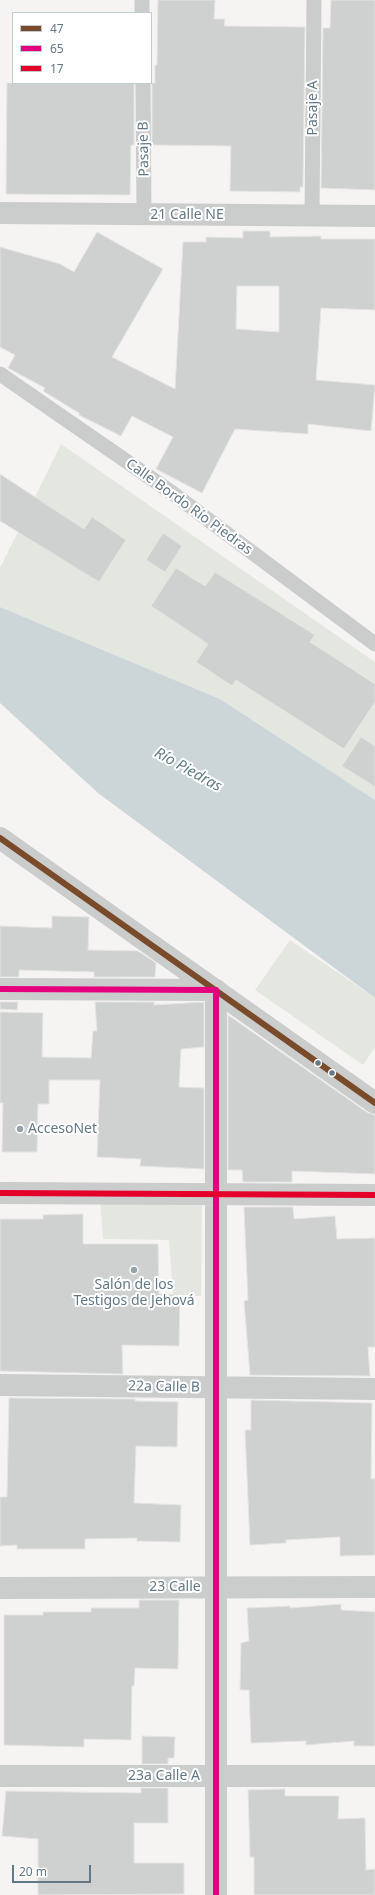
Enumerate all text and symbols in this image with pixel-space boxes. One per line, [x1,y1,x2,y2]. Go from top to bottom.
legend [12,12,152,84]
text: 47 [50,20,64,37]
text: 65 [50,40,64,57]
text: 17 [50,60,64,77]
street label: Pasaje A [305,81,321,135]
street label: Pasaje B [135,121,153,177]
street label: 21 Calle NE [150,207,224,223]
street label: Calle Bordo Río Piedras [122,455,256,559]
water label: Río Piedras [151,744,225,796]
unlabelled marker [313,1058,323,1068]
unlabelled marker [327,1068,337,1078]
place label: AccesoNet [28,1121,97,1137]
marker: AccesoNet [15,1124,25,1134]
marker: Salón de los Testigos de Jehová [129,1265,139,1275]
place label: Salón de los Testigos de Jehová [73,1277,195,1310]
street label: 22a Calle B [128,1378,200,1396]
street label: 23 Calle [149,1579,201,1595]
street label: 23a Calle A [128,1768,200,1784]
scale bar [14,1857,93,1883]
text: 20 m [19,1863,47,1880]

